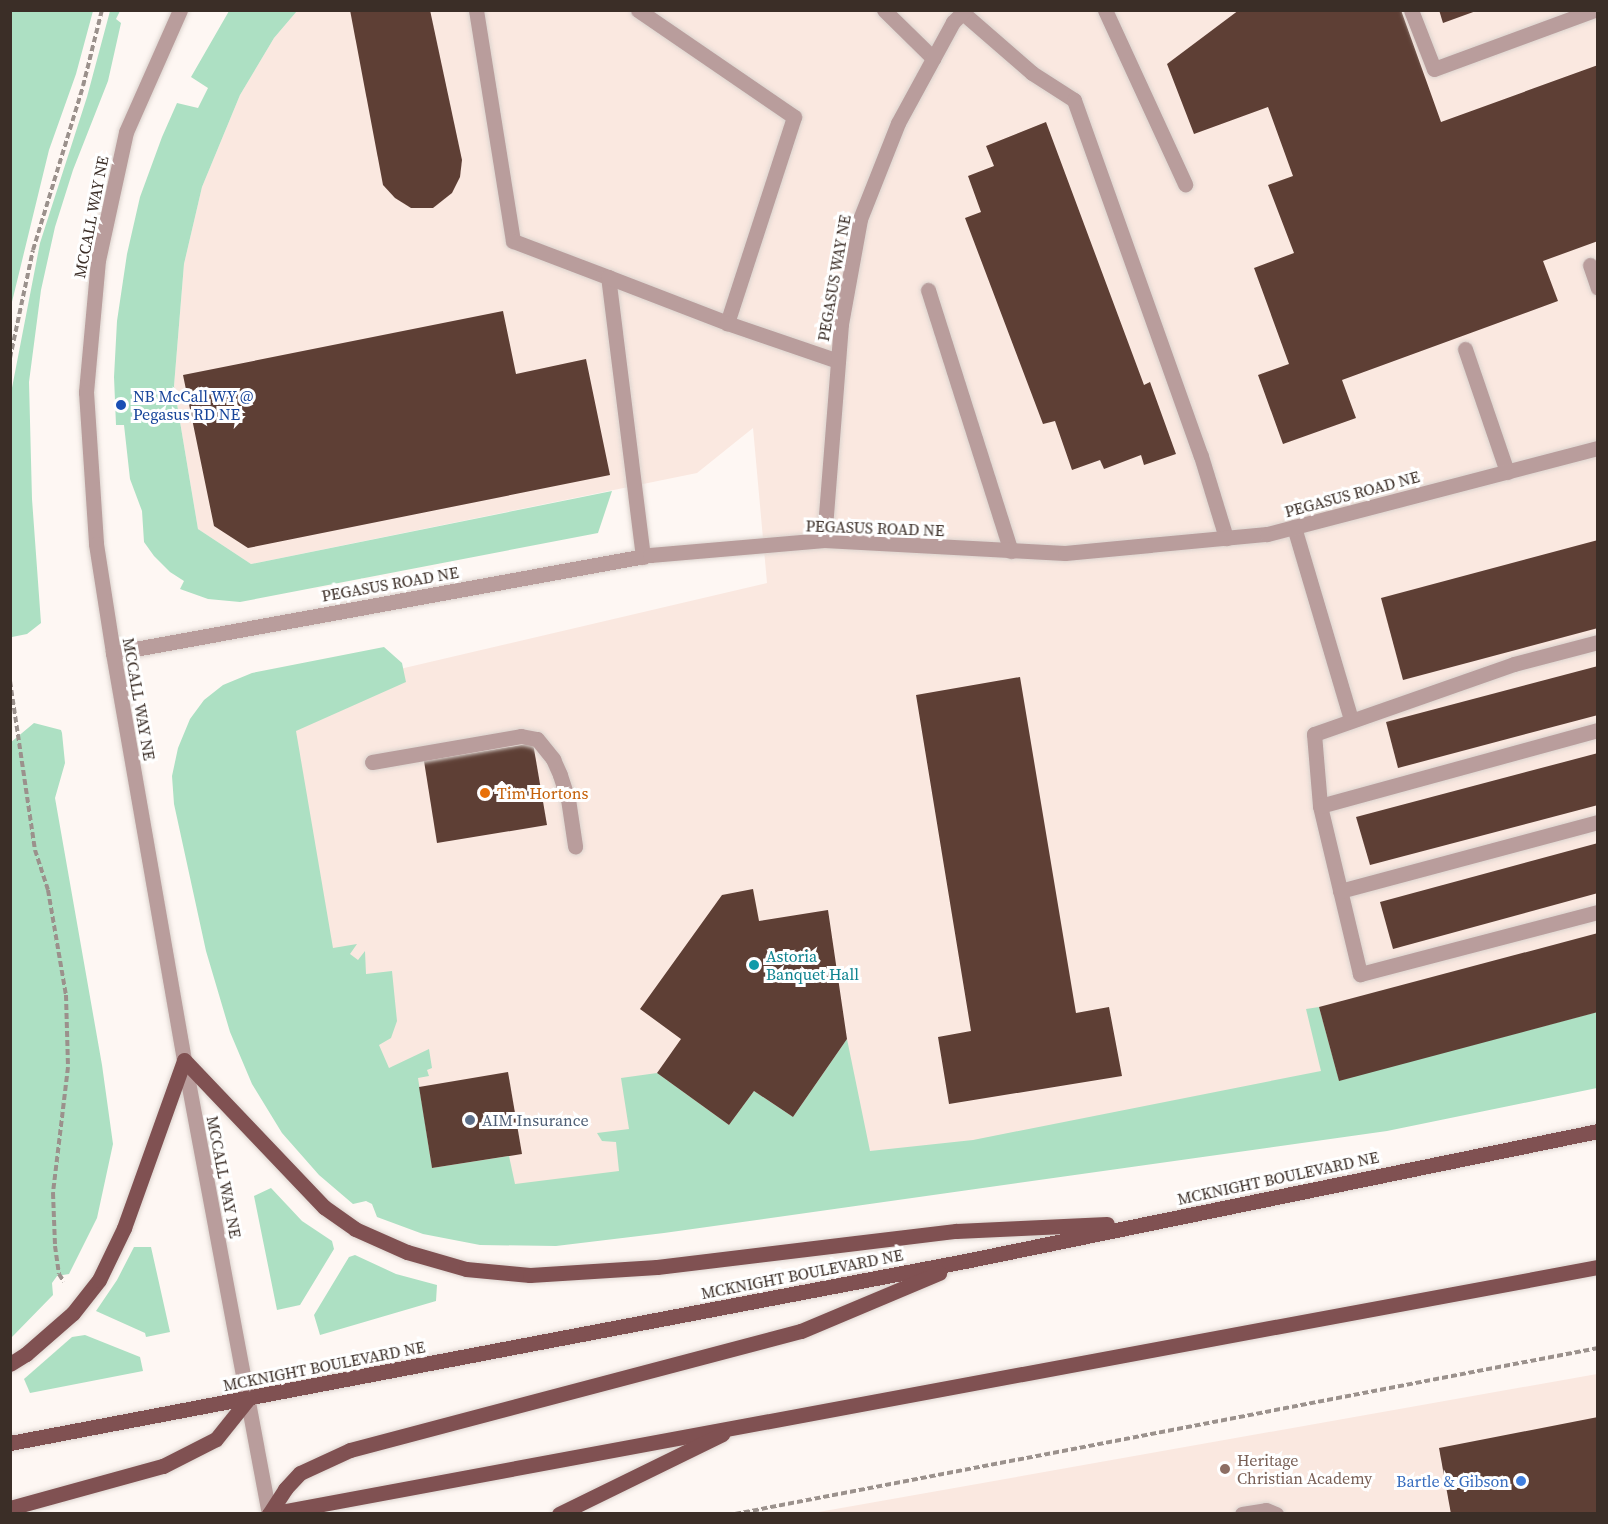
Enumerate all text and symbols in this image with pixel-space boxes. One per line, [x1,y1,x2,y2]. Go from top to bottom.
street label: MCCALL WAY NE [70,154,112,280]
street label: PEGASUS WAY NE [813,213,855,343]
place label: NB McCall WY @ Pegasus RD NE [133,386,254,424]
marker: NB McCall WY @ Pegasus RD NE [114,398,128,412]
street label: PEGASUS ROAD NE [1282,467,1422,521]
street label: PEGASUS ROAD NE [805,516,945,540]
street label: PEGASUS ROAD NE [320,562,460,606]
street label: MCCALL WAY NE [119,636,159,762]
place label: Tim Hortons [497,783,588,803]
marker: Tim Hortons [478,786,492,800]
place label: Astoria Banquet Hall [766,946,859,984]
marker: Astoria Banquet Hall [747,958,761,972]
place label: AIM Insurance [482,1110,589,1130]
marker: AIM Insurance [463,1113,477,1127]
street label: MCCALL WAY NE [203,1114,245,1240]
street label: MCKNIGHT BOULEVARD NE [1175,1147,1381,1209]
street label: MCKNIGHT BOULEVARD NE [699,1245,905,1303]
street label: MCKNIGHT BOULEVARD NE [221,1337,427,1395]
place label: Heritage Christian Academy [1237,1450,1372,1488]
marker: Heritage Christian Academy [1218,1462,1232,1476]
place label: Bartle & Gibson [1396,1471,1509,1491]
marker: Bartle & Gibson [1514,1474,1528,1488]

